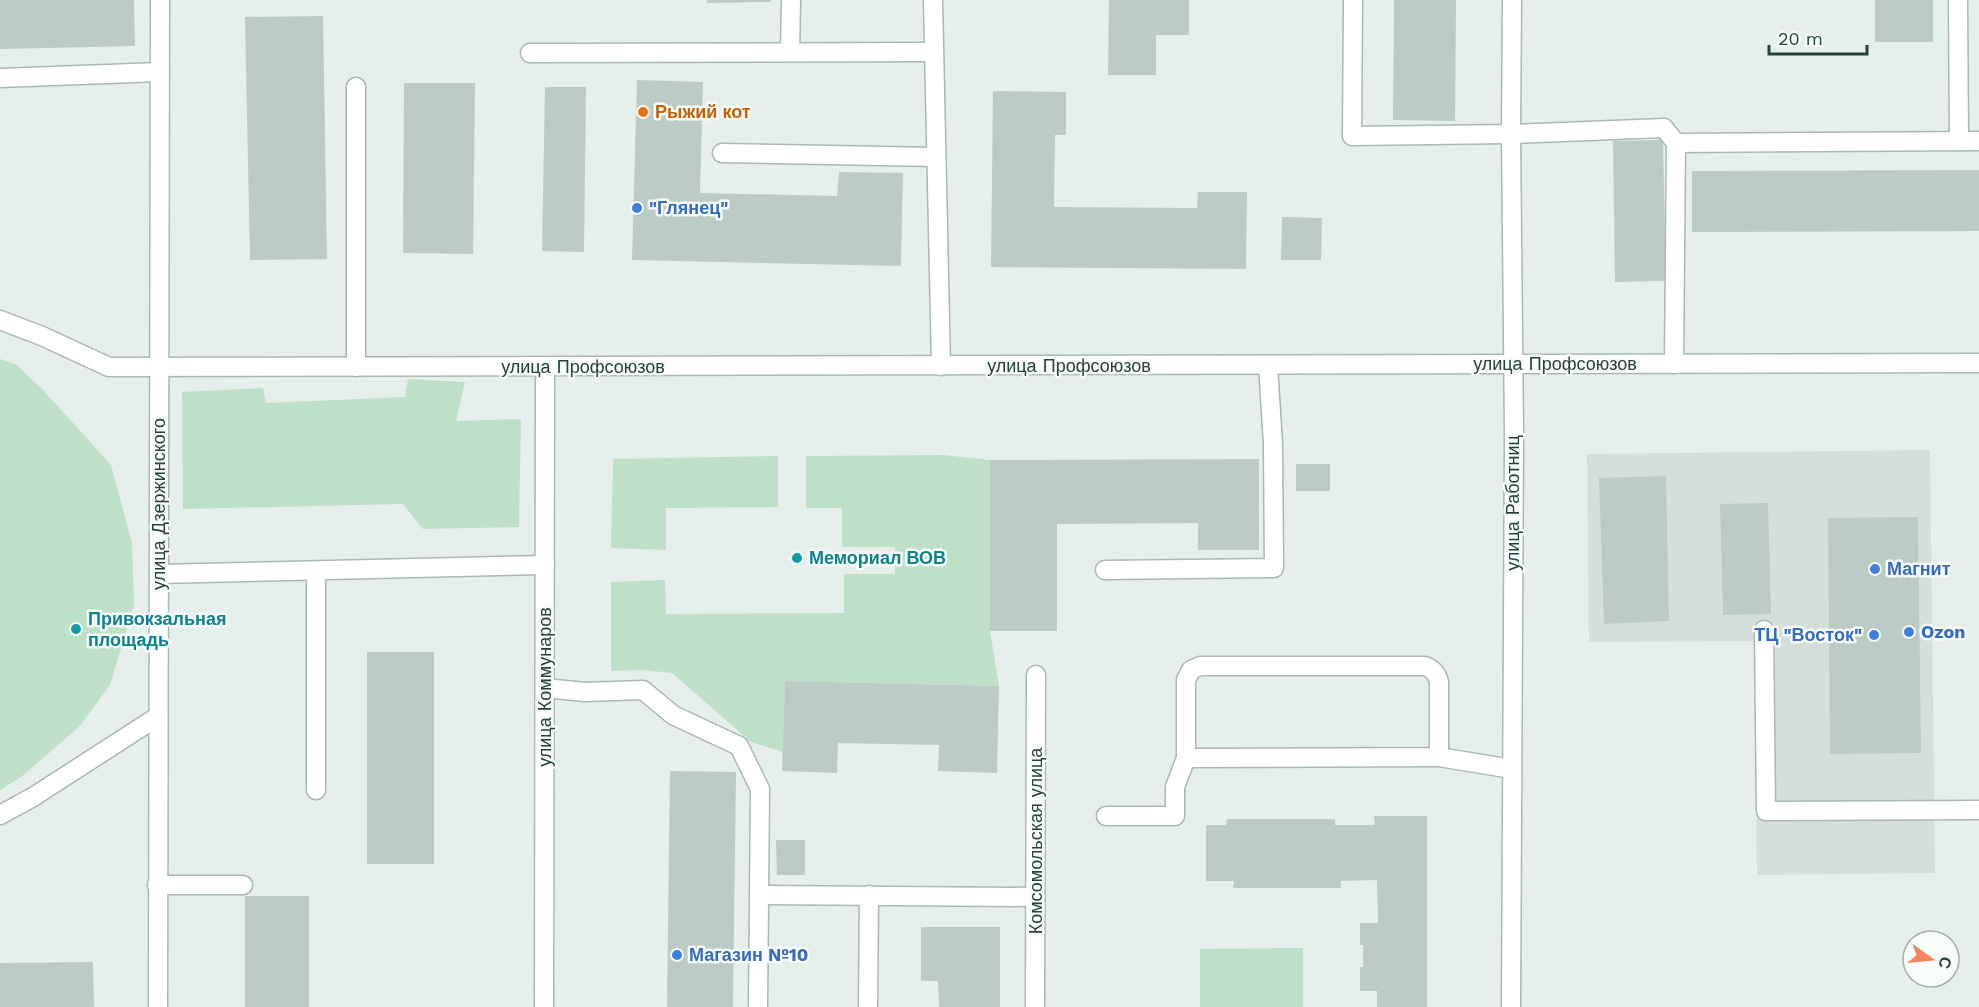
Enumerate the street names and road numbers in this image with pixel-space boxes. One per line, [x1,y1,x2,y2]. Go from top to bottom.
street label: улица Профсоюзов [1473,353,1637,374]
street label: улица Профсоюзов [987,355,1151,376]
street label: улица Профсоюзов [501,356,665,377]
street label: улица Дзержинского [148,418,169,590]
street label: улица Работниц [1502,435,1523,571]
street label: улица Коммунаров [534,607,555,767]
street label: Комсомольская улица [1025,747,1046,934]

